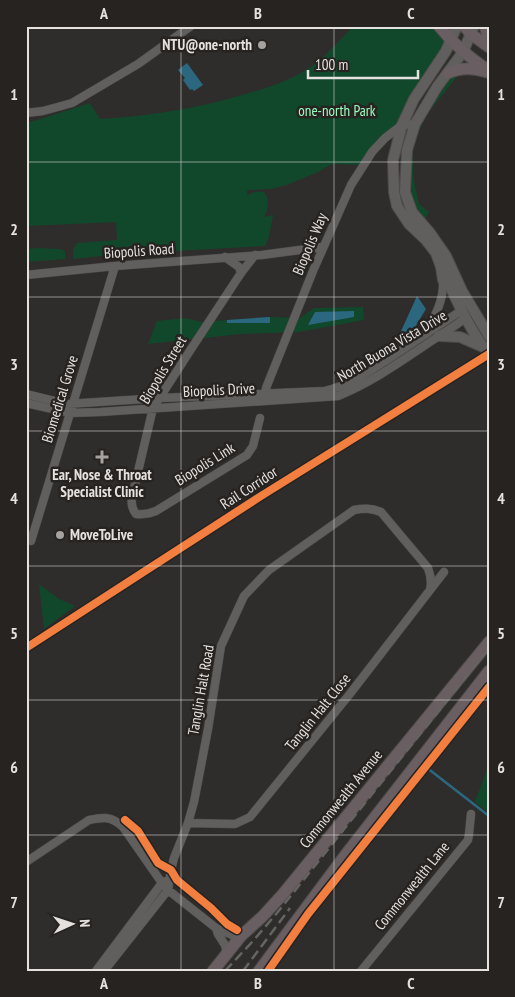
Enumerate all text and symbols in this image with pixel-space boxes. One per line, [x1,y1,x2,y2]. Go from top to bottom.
text: A [99,3,109,23]
text: B [254,3,262,23]
text: C [407,3,415,23]
place label: NTU@one-north [162,35,252,54]
marker: NTU@one-north [256,39,268,51]
scale bar [308,48,418,80]
text: 100 m [315,55,348,74]
text: 1 [10,84,18,104]
text: 1 [497,84,505,104]
park label: one-north Park [298,101,376,120]
street label: Biopolis Way [288,209,331,278]
text: 2 [10,219,18,239]
text: 2 [497,219,505,239]
street label: Biopolis Road [103,239,175,262]
street label: North Buona Vista Drive [334,305,450,386]
street label: Biopolis Street [135,332,190,407]
street label: Biomedical Grove [37,353,82,445]
text: 3 [10,354,18,374]
text: 3 [497,354,505,374]
street label: Biopolis Drive [182,378,255,401]
street label: Biopolis Link [171,438,238,489]
marker: Ear, Nose & Throat Specialist Clinic [95,450,109,464]
street label: Rail Corridor [216,462,282,513]
place label: Ear, Nose & Throat Specialist Clinic [52,465,152,501]
text: 4 [10,488,18,508]
text: 4 [497,488,505,508]
place label: MoveToLive [70,525,133,544]
marker: MoveToLive [54,529,66,541]
text: 5 [10,623,18,643]
text: 5 [497,623,505,643]
street label: Tanglin Halt Road [183,643,218,737]
street label: Tanglin Halt Close [281,669,355,754]
street label: Commonwealth Avenue [295,746,386,852]
text: 6 [10,757,18,777]
text: 6 [497,757,505,777]
street label: Commonwealth Lane [370,837,453,934]
text: 7 [10,892,18,912]
text: 7 [497,892,505,912]
north arrow [48,900,98,950]
text: N [76,919,94,928]
text: A [99,973,109,993]
text: B [254,973,262,993]
text: C [407,973,415,993]

